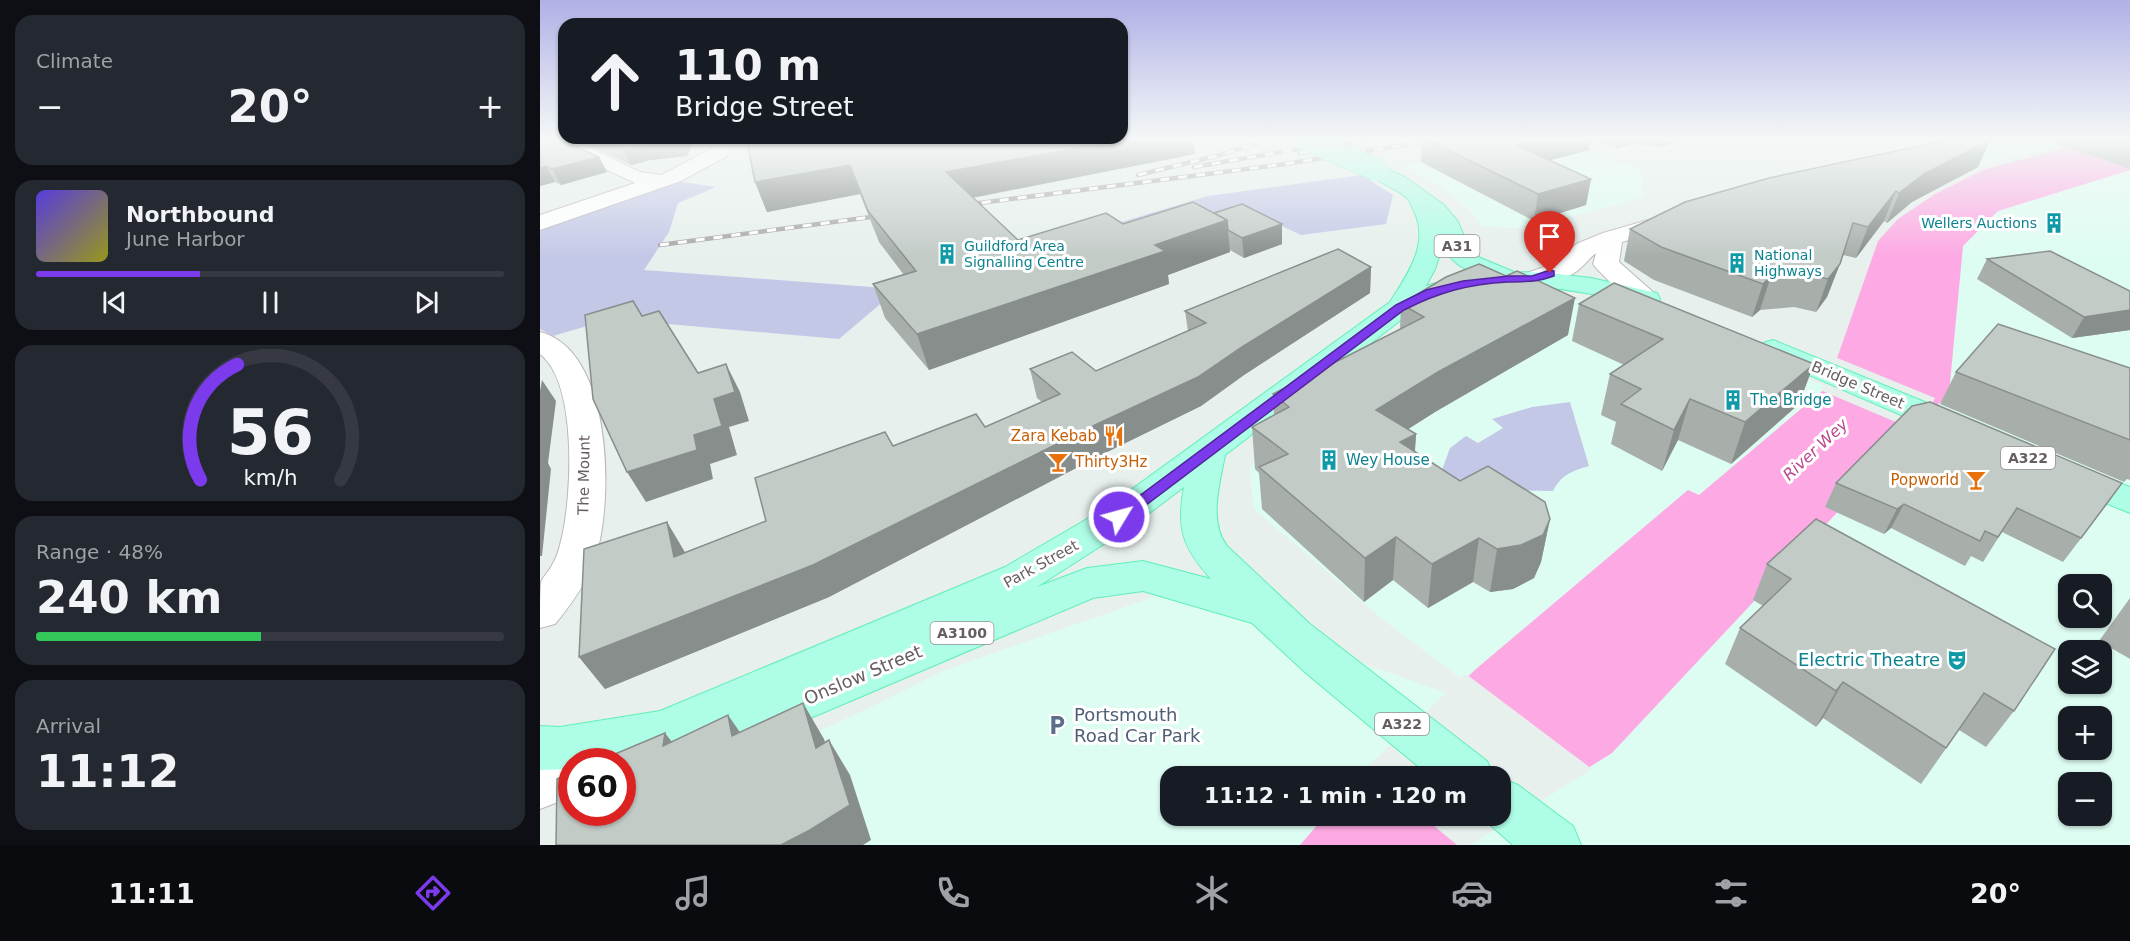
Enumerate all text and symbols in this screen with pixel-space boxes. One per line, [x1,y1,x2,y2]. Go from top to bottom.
text: 110 m [675,41,821,90]
icon: ahead [576,42,654,120]
text: Climate [36,49,113,73]
text: 20° [227,80,313,133]
text: − [36,87,64,126]
text: + [476,87,504,126]
text: Bridge Street [675,91,854,122]
text: Northbound [126,202,275,227]
pin [1524,211,1575,273]
building icon: Wellers Auctions [2042,211,2066,235]
place label: Wellers Auctions [1921,215,2037,231]
icon: arrive [1533,220,1566,253]
text: June Harbor [126,227,245,251]
road number: A31 [1434,235,1480,257]
place label: Guildford Area Signalling Centre [964,238,1084,270]
building icon: Guildford Area Signalling Centre [935,242,959,266]
place label: National Highways [1754,247,1822,279]
building icon: National Highways [1725,251,1749,275]
icon: previous [98,286,131,319]
icon: pause [254,286,287,319]
icon: next [410,286,443,319]
street label: Bridge Street [1809,357,1907,413]
building icon: The Bridge [1721,388,1745,412]
place label: The Bridge [1749,391,1832,409]
text: 56 [227,396,313,469]
water label: River Wey [1779,414,1852,484]
restaurant icon: Zara Kebab [1102,424,1126,448]
place label: Zara Kebab [1011,427,1097,445]
street label: The Mount [574,435,594,516]
road number: A322 [2001,447,2055,469]
building icon: Wey House [1317,448,1341,472]
bar icon: Thirty3Hz [1046,450,1070,474]
place label: Wey House [1346,451,1430,469]
place label: Thirty3Hz [1074,453,1148,471]
text: km/h [243,465,297,490]
bar icon: Popworld [1964,468,1988,492]
place label: Popworld [1890,471,1959,489]
position arrow [1087,485,1151,549]
street label: Park Street [1000,536,1082,592]
text: Range · 48% [36,540,163,564]
text: 240 km [36,571,222,624]
map controls [2058,574,2112,826]
button: search [2058,574,2112,628]
road number: A3100 [930,622,994,644]
street label: Onslow Street [801,640,925,709]
button: layers [2058,640,2112,694]
theatre icon: Electric Theatre [1945,648,1969,672]
place label: Electric Theatre [1798,649,1940,670]
place label: Portsmouth Road Car Park [1074,704,1201,746]
button: + [2058,706,2112,760]
parking icon: Portsmouth Road Car Park [1045,713,1069,737]
road number: A322 [1375,713,1429,735]
text: Arrival [36,714,101,738]
text: 11:12 [36,745,179,798]
speed limit sign: 60 [558,748,636,826]
button: − [2058,772,2112,826]
text: 11:12 · 1 min · 120 m [1204,783,1467,808]
icon: directions [412,872,454,914]
icon: music [672,872,714,914]
icon: phone [932,872,974,914]
icon: climate [1191,872,1233,914]
icon: car [1451,872,1493,914]
icon: filters [1710,872,1752,914]
text: 11:11 [109,878,195,909]
text: 20° [1970,878,2021,909]

